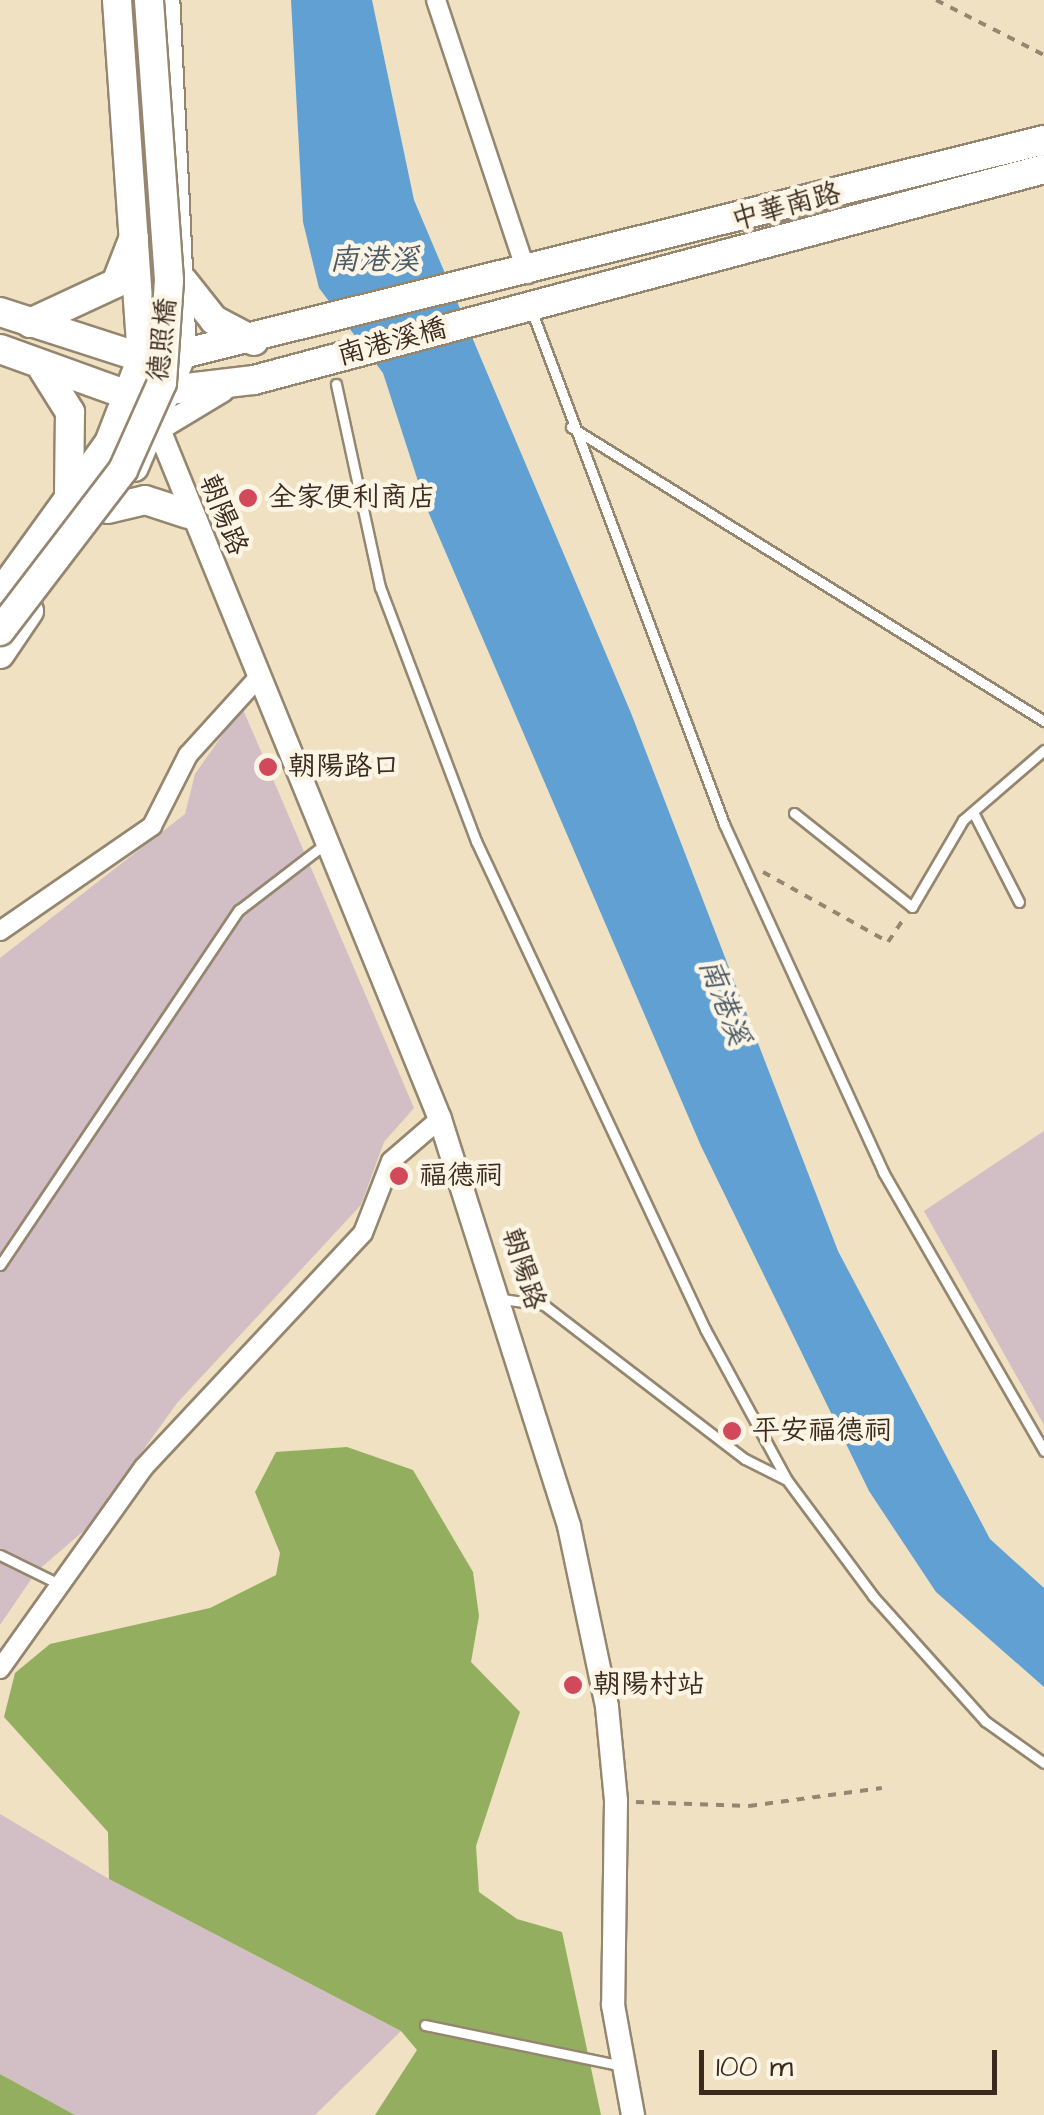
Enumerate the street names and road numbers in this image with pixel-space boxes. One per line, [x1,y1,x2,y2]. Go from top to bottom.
street label: 中華南路 [728,176,844,238]
street label: 德照橋 [142,296,184,384]
street label: 南港溪橋 [334,311,450,373]
street label: 朝陽路 [192,470,254,560]
street label: 朝陽路 [494,1224,552,1314]

